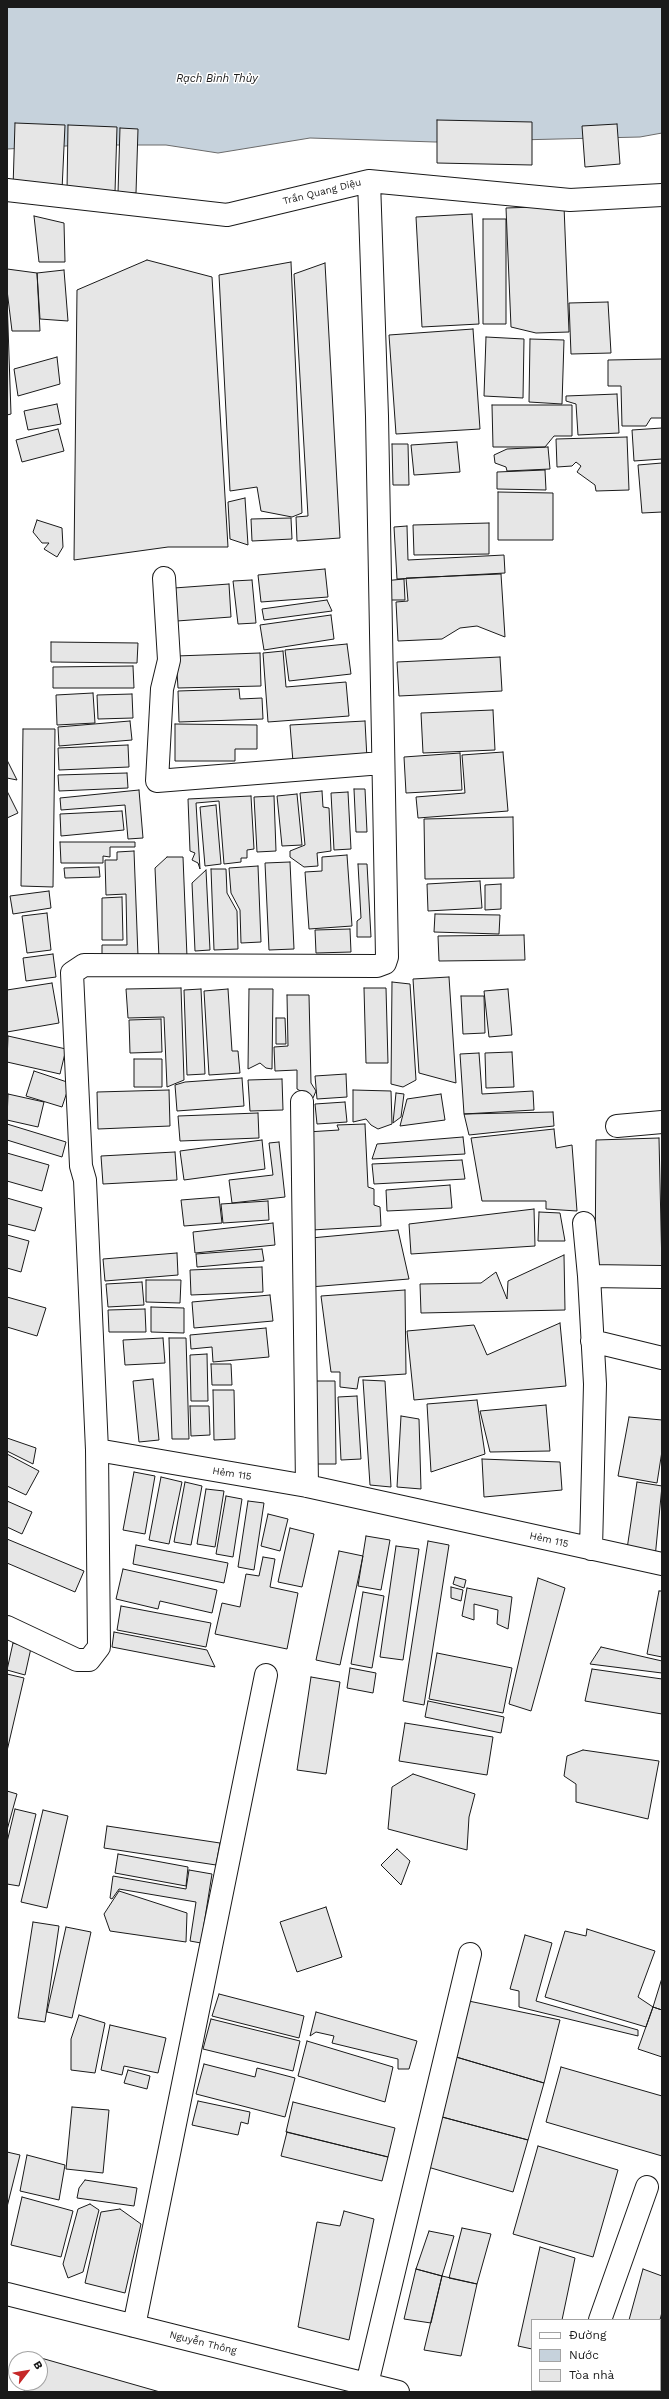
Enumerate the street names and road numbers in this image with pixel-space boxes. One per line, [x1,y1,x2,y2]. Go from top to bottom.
street label: Trần Quang Diệu [281,176,363,208]
street label: Hẻm 115 [212,1465,252,1483]
street label: Hẻm 115 [528,1530,570,1550]
street label: Nguyễn Thông [168,2329,238,2357]

